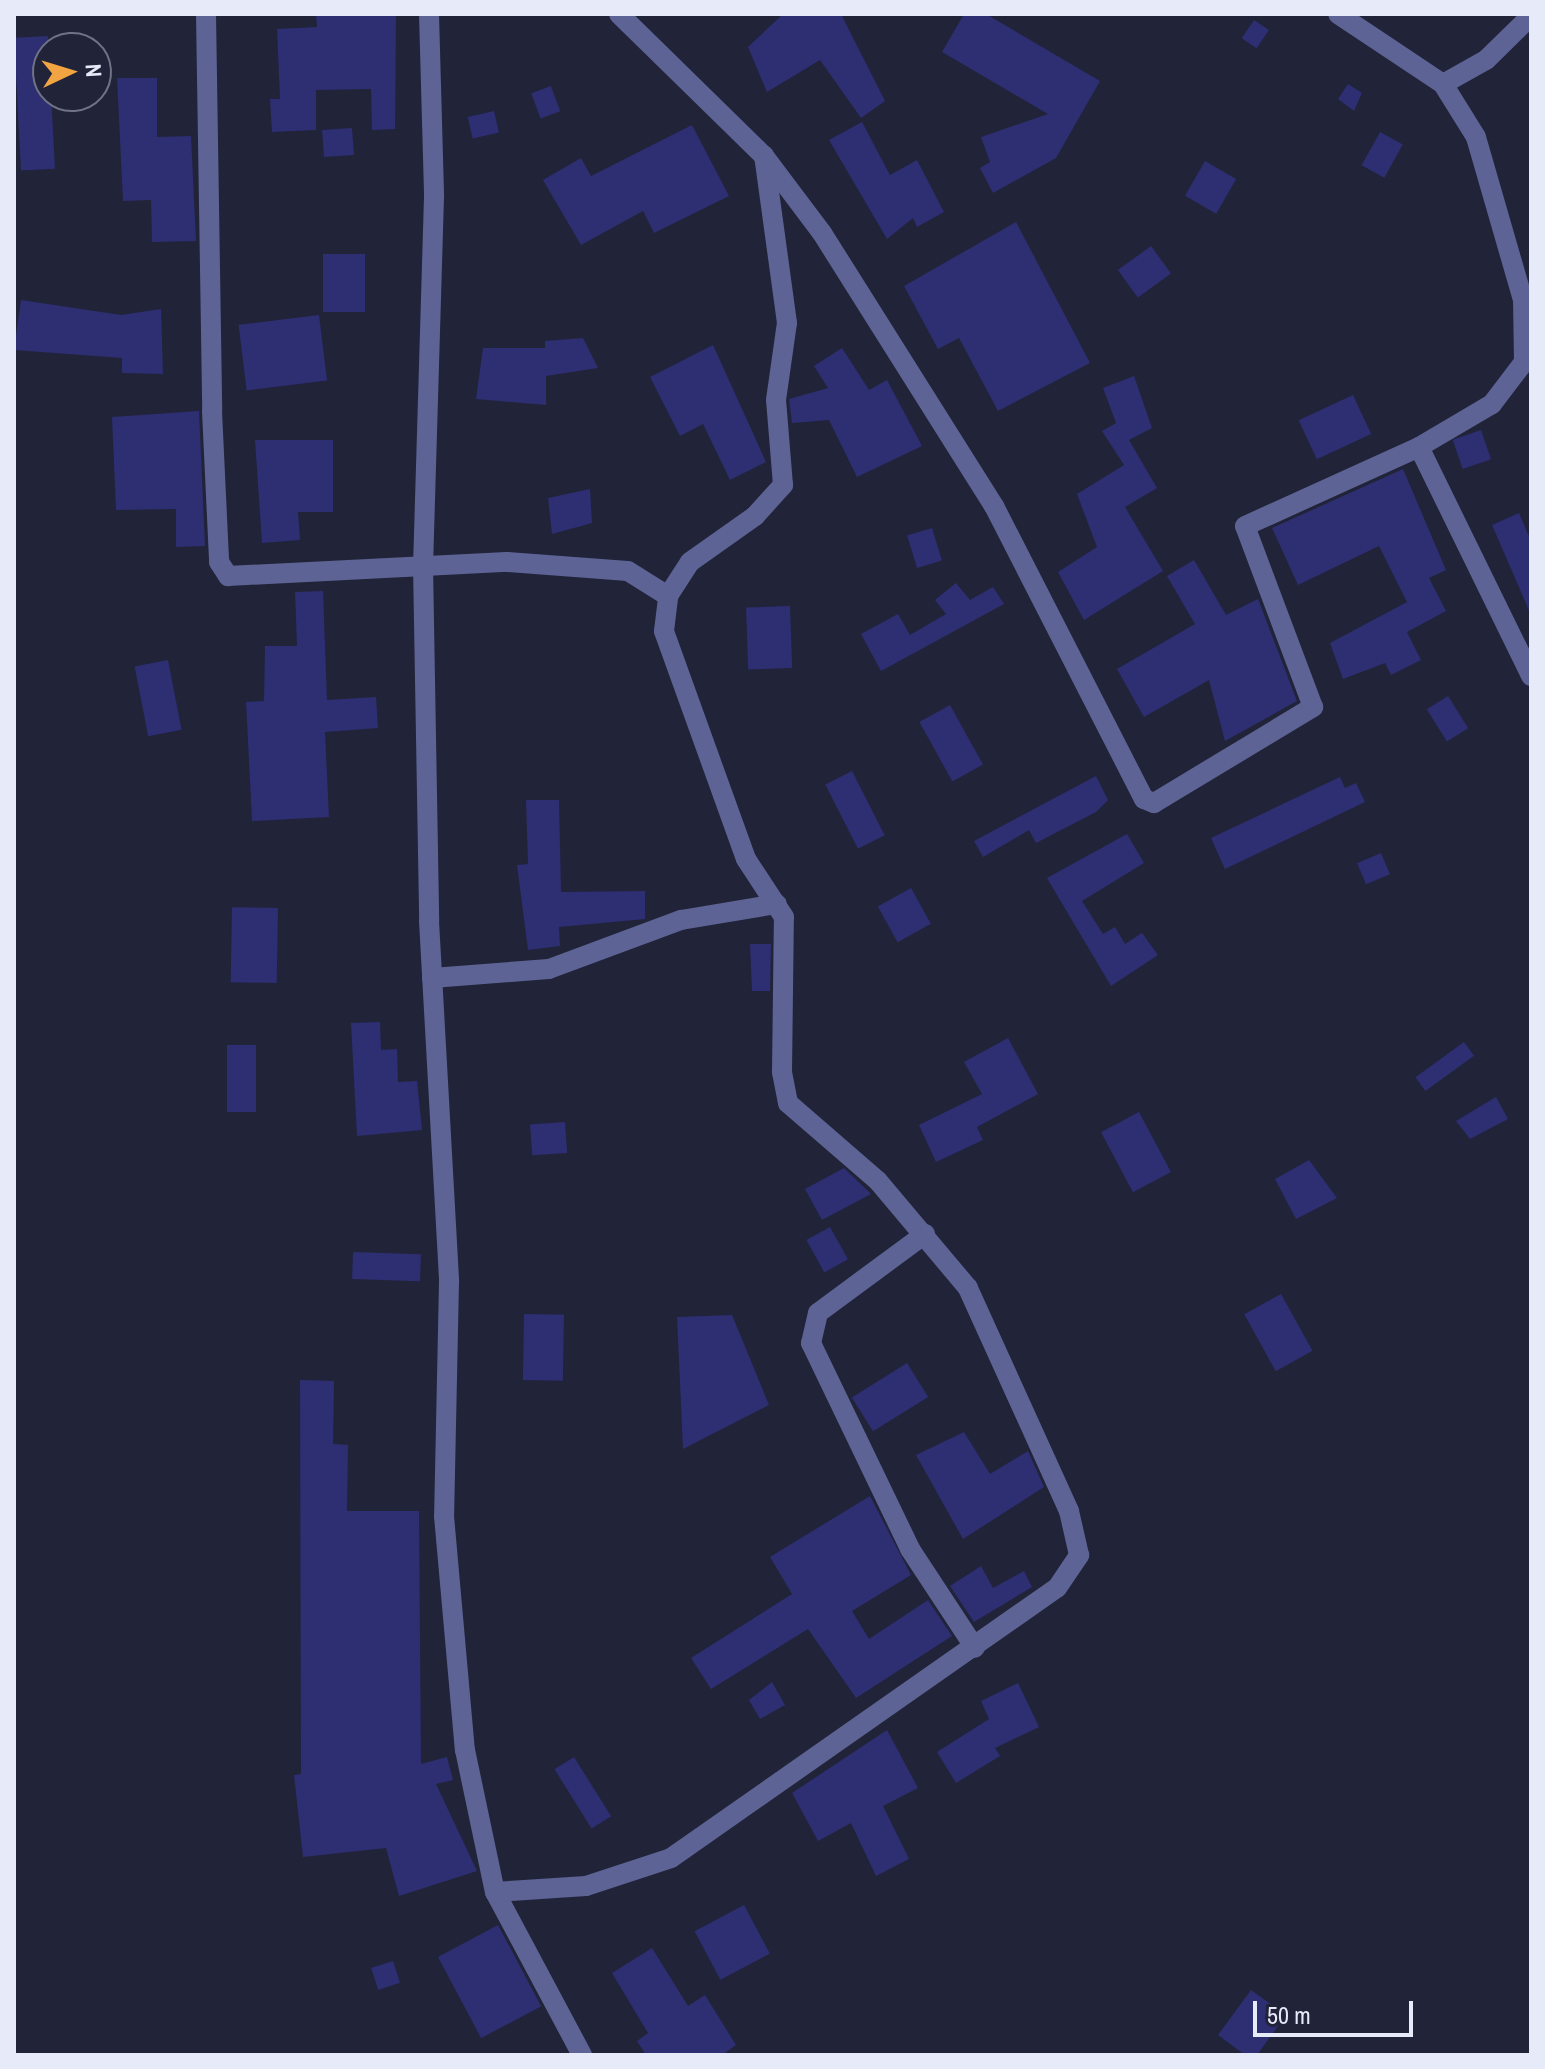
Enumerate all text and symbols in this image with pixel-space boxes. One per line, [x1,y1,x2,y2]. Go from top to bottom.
north arrow [32,32,112,112]
text: N [79,63,109,78]
scale bar [1257,1985,1417,2035]
text: 50 m [1267,1999,1311,2031]

